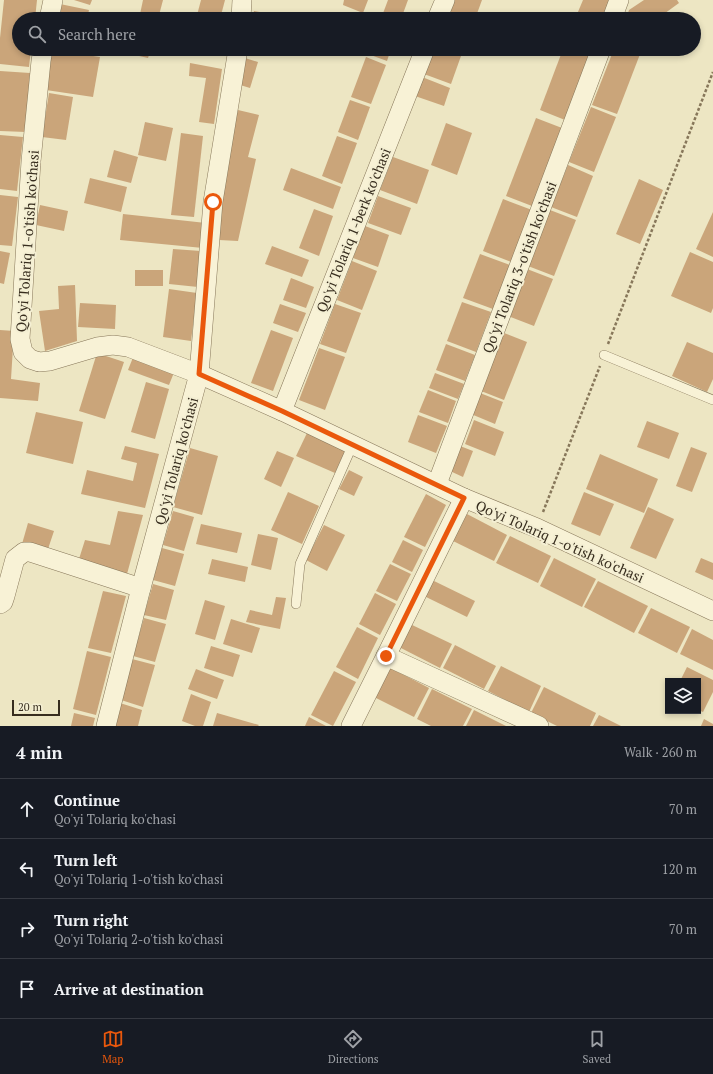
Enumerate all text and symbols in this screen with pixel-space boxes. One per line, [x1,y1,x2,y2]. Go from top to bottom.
search box [12,12,701,56]
icon: search [26,23,48,45]
text: Search here [58,24,136,44]
street label: Qo'yi Tolariq 1-berk ko'chasi [311,145,395,315]
street label: Qo'yi Tolariq 1-o'tish ko'chasi [11,149,43,333]
street label: Qo'yi Tolariq 3-o'tish ko'chasi [477,178,561,356]
route start [204,193,222,211]
street label: Qo'yi Tolariq ko'chasi [150,395,202,527]
street label: Qo'yi Tolariq 1-o'tish ko'chasi [473,495,647,587]
route end [377,647,395,665]
map controls [665,678,701,714]
button: layers [665,678,701,714]
scale bar [12,698,60,717]
text: 20 m [18,700,42,714]
text: 4 min [16,741,63,764]
text: Walk · 260 m [624,743,697,761]
text: Continue [54,790,120,810]
icon: ahead [16,798,38,820]
text: 70 m [669,800,697,818]
text: Qo'yi Tolariq ko'chasi [54,810,176,828]
text: Turn left [54,850,118,870]
icon: left [16,858,38,880]
text: 120 m [662,860,697,878]
text: Qo'yi Tolariq 1-o'tish ko'chasi [54,870,223,888]
text: Turn right [54,910,129,930]
icon: right [16,918,38,940]
text: 70 m [669,920,697,938]
text: Qo'yi Tolariq 2-o'tish ko'chasi [54,930,223,948]
icon: arrive [16,978,38,1000]
text: Arrive at destination [54,979,204,999]
tab: Map [102,1028,124,1066]
tab: Directions [328,1028,379,1066]
tab: Saved [583,1028,611,1066]

